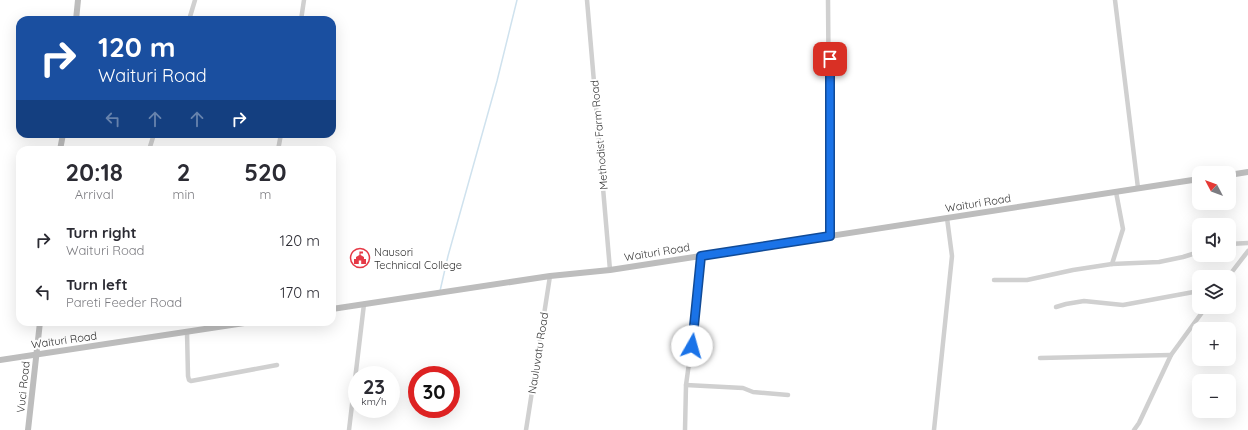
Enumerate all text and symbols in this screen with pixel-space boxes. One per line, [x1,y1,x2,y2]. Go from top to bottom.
text: 120 m [98,29,176,64]
icon: right [32,32,84,84]
pin [813,42,847,76]
icon: arrive [819,48,841,70]
text: Waituri Road [98,64,207,87]
street label: Methodist Farm Road [587,80,611,190]
icon: left [102,108,124,130]
icon: ahead [144,108,166,130]
icon: ahead [186,108,208,130]
icon: right [228,108,250,130]
text: 20:18 [66,157,123,187]
text: 2 [177,157,190,187]
text: 520 [244,157,286,187]
north arrow [1192,166,1236,210]
map controls [1192,166,1236,418]
text: Arrival [75,186,114,202]
text: min [173,186,195,202]
text: m [259,186,271,202]
street label: Waituri Road [944,191,1012,215]
button: sound [1192,218,1236,262]
text: Turn right [66,223,137,242]
icon: right [32,229,54,251]
text: 120 m [279,231,320,250]
street label: Waituri Road [623,240,691,264]
text: Waituri Road [66,242,145,258]
place label: Nausori Technical College [374,245,462,272]
public building icon: Nausori Technical College [349,247,371,269]
button: layers [1192,270,1236,314]
text: Turn left [66,275,128,294]
icon: left [32,281,54,303]
text: 170 m [280,283,320,302]
text: Pareti Feeder Road [66,294,182,310]
street label: Nauluvatu Road [525,311,551,395]
button: + [1192,322,1236,366]
position arrow [671,325,713,367]
street label: Waituri Road [30,328,98,352]
street label: Vuci Road [13,361,33,413]
speed limit sign: 30 [408,366,460,418]
text: 23 [363,374,385,399]
button: − [1192,374,1236,418]
text: km/h [361,395,387,408]

